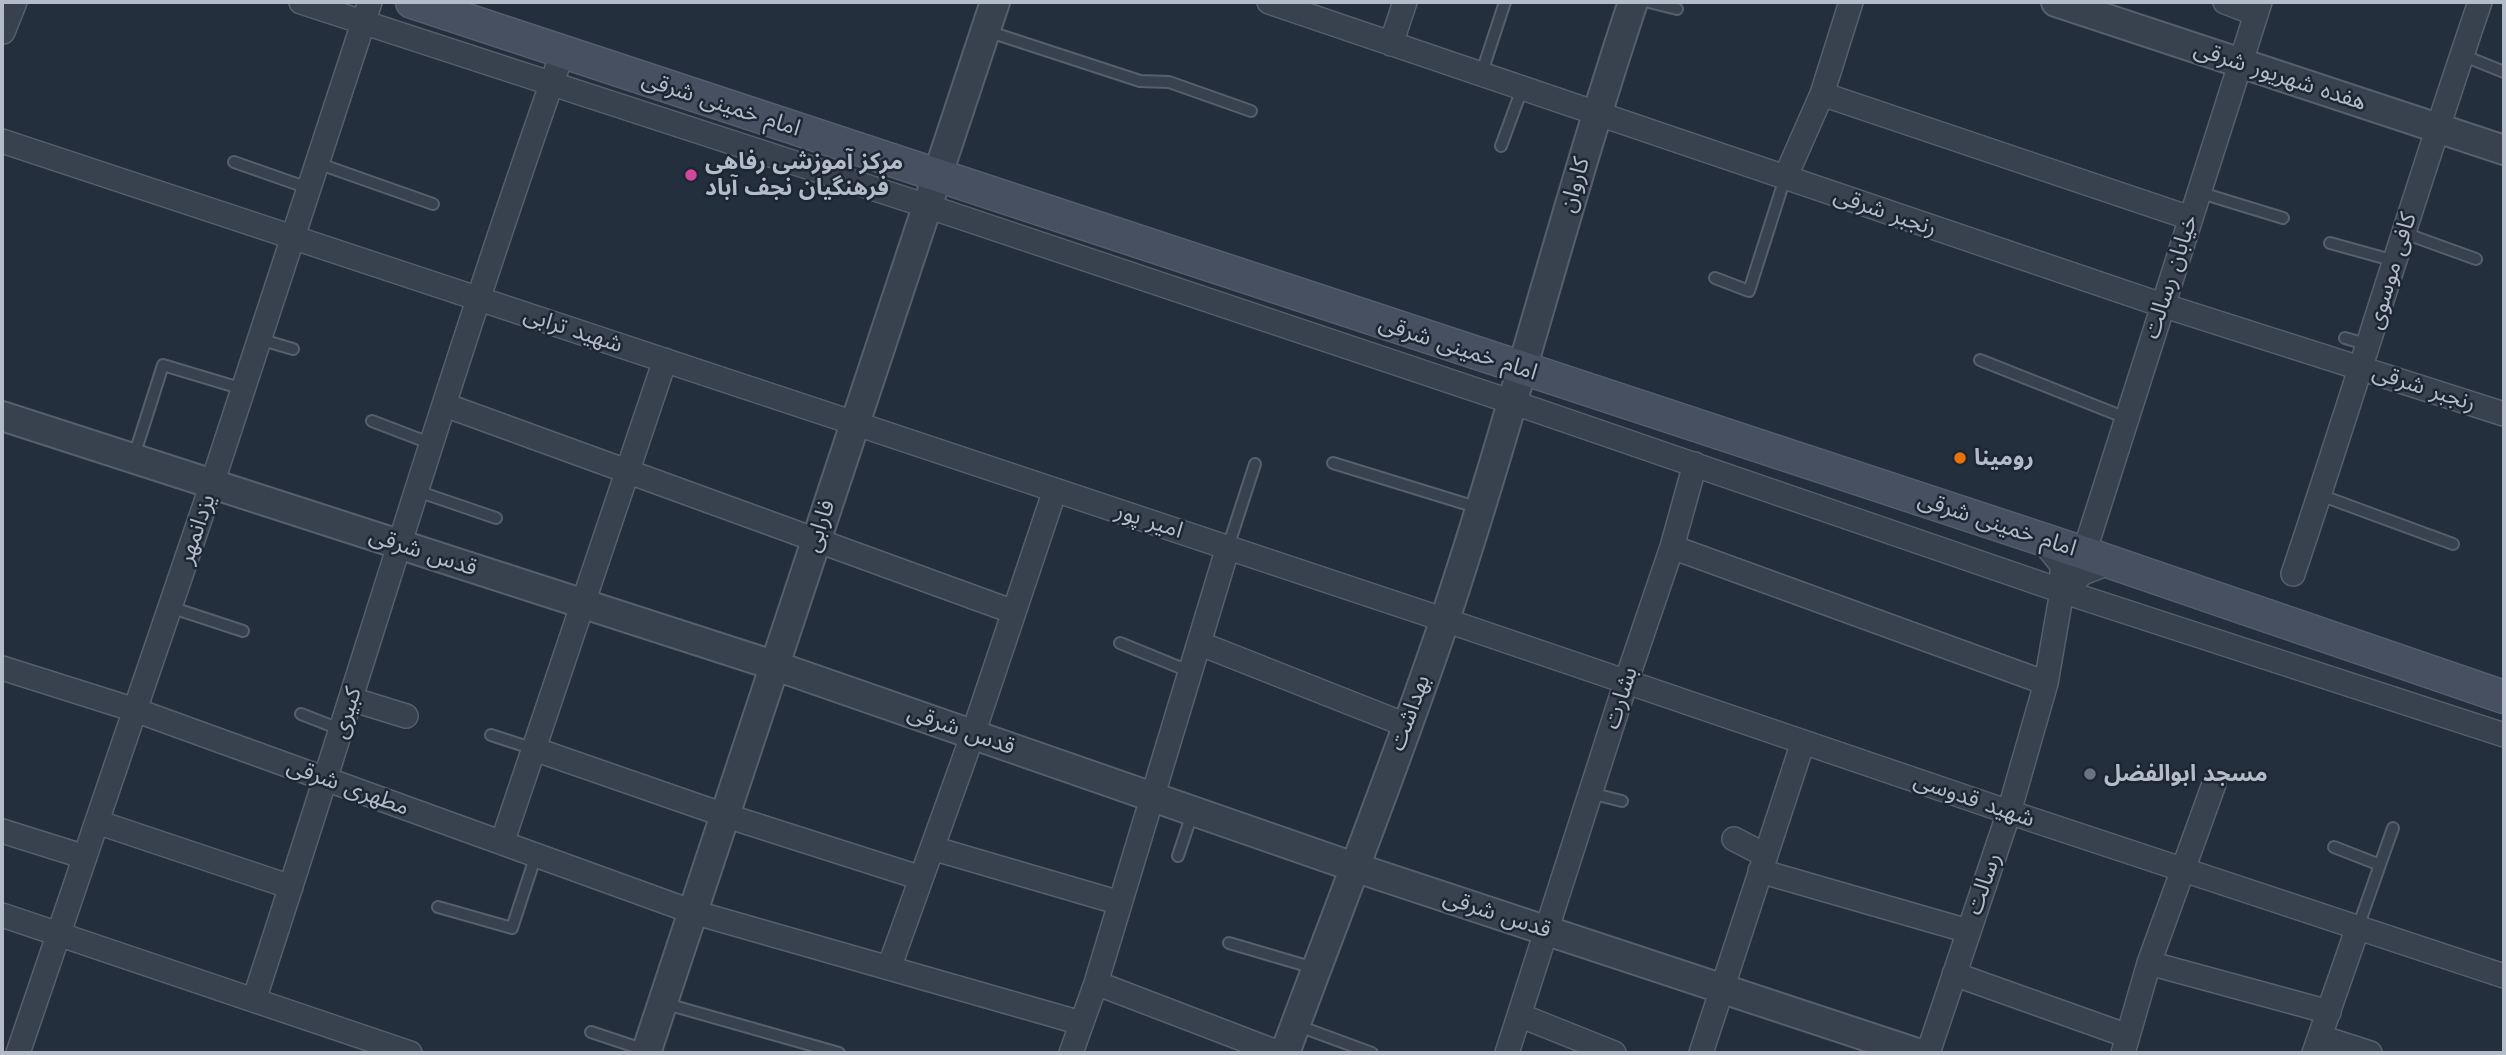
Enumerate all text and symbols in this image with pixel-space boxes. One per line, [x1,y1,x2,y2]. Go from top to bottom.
street label: هفده شهریور شرقی [2190,35,2370,117]
street label: امام خمینی شرقی [638,65,804,143]
place label: مرکز آموزشی رفاهی فرهنگیان نجف آباد [705,148,903,202]
street label: کاروان [1554,154,1596,216]
marker: مرکز آموزشی رفاهی فرهنگیان نجف آباد [683,167,699,183]
street label: رنجبر شرقی [1830,182,1940,242]
street label: کافی موسوی [2361,209,2423,333]
street label: خیابان رسالت [2138,211,2204,343]
street label: شهید ترابی [520,301,626,359]
street label: امام خمینی شرقی [1375,309,1541,387]
street label: رنجبر شرقی [2369,358,2479,418]
place label: رومینا [1974,444,2034,472]
marker: رومینا [1952,450,1968,466]
street label: امام خمینی شرقی [1914,485,2080,563]
street label: یزدانمهر [172,490,222,568]
street label: فارابی [799,496,841,556]
street label: امیر پور [1112,497,1186,545]
street label: قدس شرقی [366,522,480,582]
street label: بشارت [1598,663,1644,733]
street label: بهداشت [1384,671,1436,755]
street label: کبیری [326,684,368,742]
street label: قدس شرقی [904,699,1018,761]
street label: مطهری شرقی [283,752,413,822]
place label: مسجد ابوالفضل [2104,760,2268,788]
street label: شهید قدوسی [1910,766,2038,834]
marker: مسجد ابوالفضل [2082,766,2098,782]
street label: رسالت [1961,849,2007,919]
street label: قدس شرقی [1440,884,1554,944]

